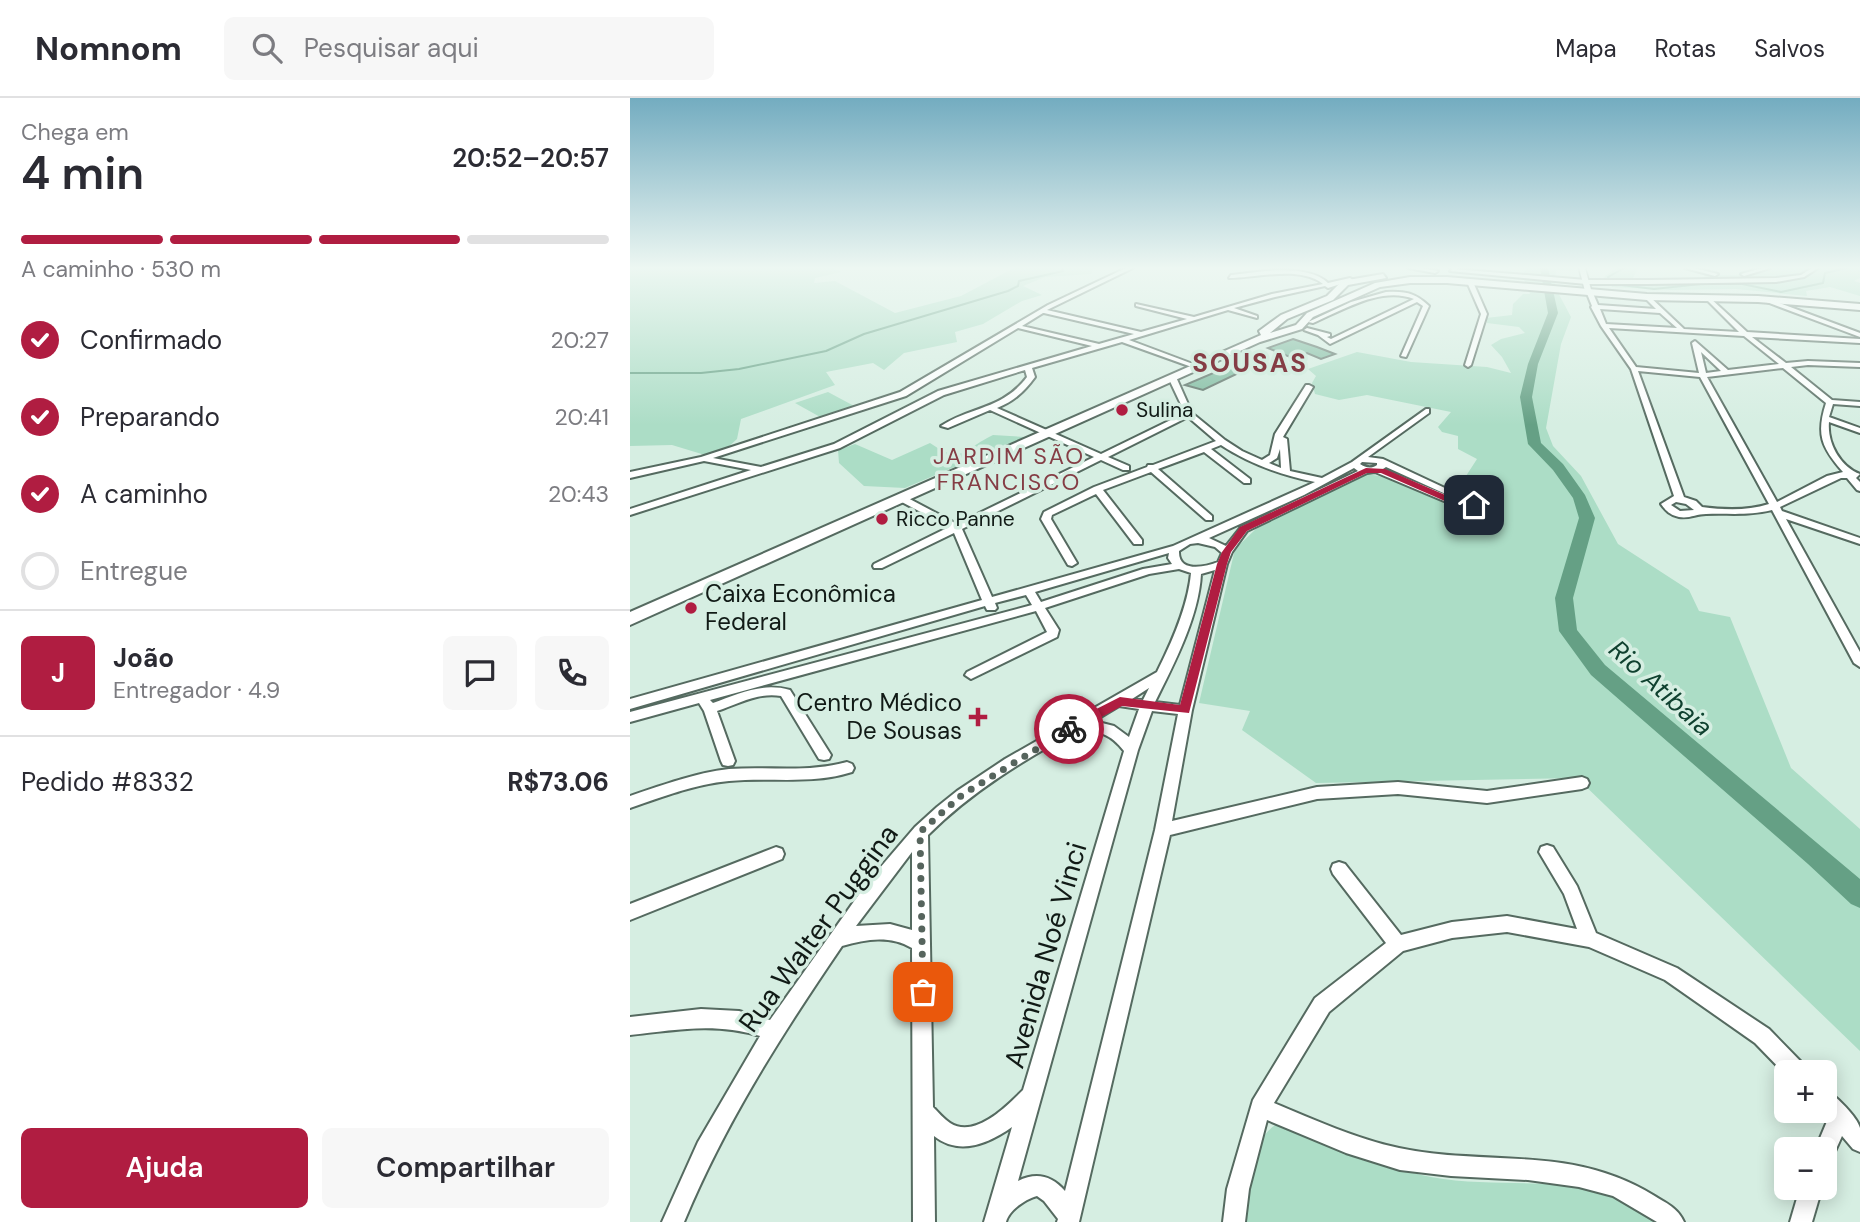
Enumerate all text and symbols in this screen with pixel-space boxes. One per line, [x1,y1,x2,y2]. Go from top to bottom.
search box [224,17,714,80]
text: Nomnom [35,27,182,70]
icon: search [248,29,286,67]
text: Pesquisar aqui [304,31,479,65]
text: Mapa [1555,33,1617,64]
text: Rotas [1655,33,1716,64]
text: Salvos [1754,33,1825,64]
text: Chega em [21,117,129,147]
text: 20:52–20:57 [452,141,609,175]
text: 4 min [21,143,144,203]
text: A caminho · 530 m [21,254,221,284]
icon: check [21,321,59,359]
text: Confirmado [80,323,222,357]
text: 20:27 [550,325,609,355]
district label: SOUSAS [1192,346,1308,380]
place label: Sulina [1136,396,1193,424]
icon: check [21,398,59,436]
text: Preparando [80,400,220,434]
text: 20:41 [554,402,609,432]
marker: Sulina [1114,402,1130,418]
district label: JARDIM SÃO FRANCISCO [933,441,1085,497]
icon: check [21,475,59,513]
pin [1444,475,1504,535]
text: A caminho [80,477,208,511]
text: 20:43 [548,479,609,509]
icon: home [1455,486,1493,524]
place label: Ricco Panne [896,505,1015,533]
marker: Ricco Panne [874,511,890,527]
text: Entregue [80,554,188,588]
place label: Caixa Econômica Federal [705,578,896,637]
marker: Caixa Econômica Federal [683,600,699,616]
water label: Rio Atibaia [1602,632,1720,744]
button: chat [443,636,517,710]
button: phone [535,636,609,710]
text: João [113,641,174,675]
text: J [51,656,65,690]
text: Entregador · 4.9 [113,675,280,705]
place label: Centro Médico De Sousas [796,687,962,746]
courier [1034,694,1104,764]
marker: Centro Médico De Sousas [968,707,988,727]
icon: bike [1050,710,1088,748]
text: Pedido #8332 [21,765,194,799]
text: R$73.06 [507,765,609,799]
street label: Rua Walter Puggina [730,817,906,1040]
street label: Avenida Noé Vinci [995,838,1095,1073]
pin [893,962,953,1022]
icon: bag [904,973,942,1011]
map controls [1774,1060,1837,1200]
button: + [1774,1060,1837,1123]
button: Ajuda [21,1128,308,1208]
button: Compartilhar [322,1128,609,1208]
button: − [1774,1137,1837,1200]

